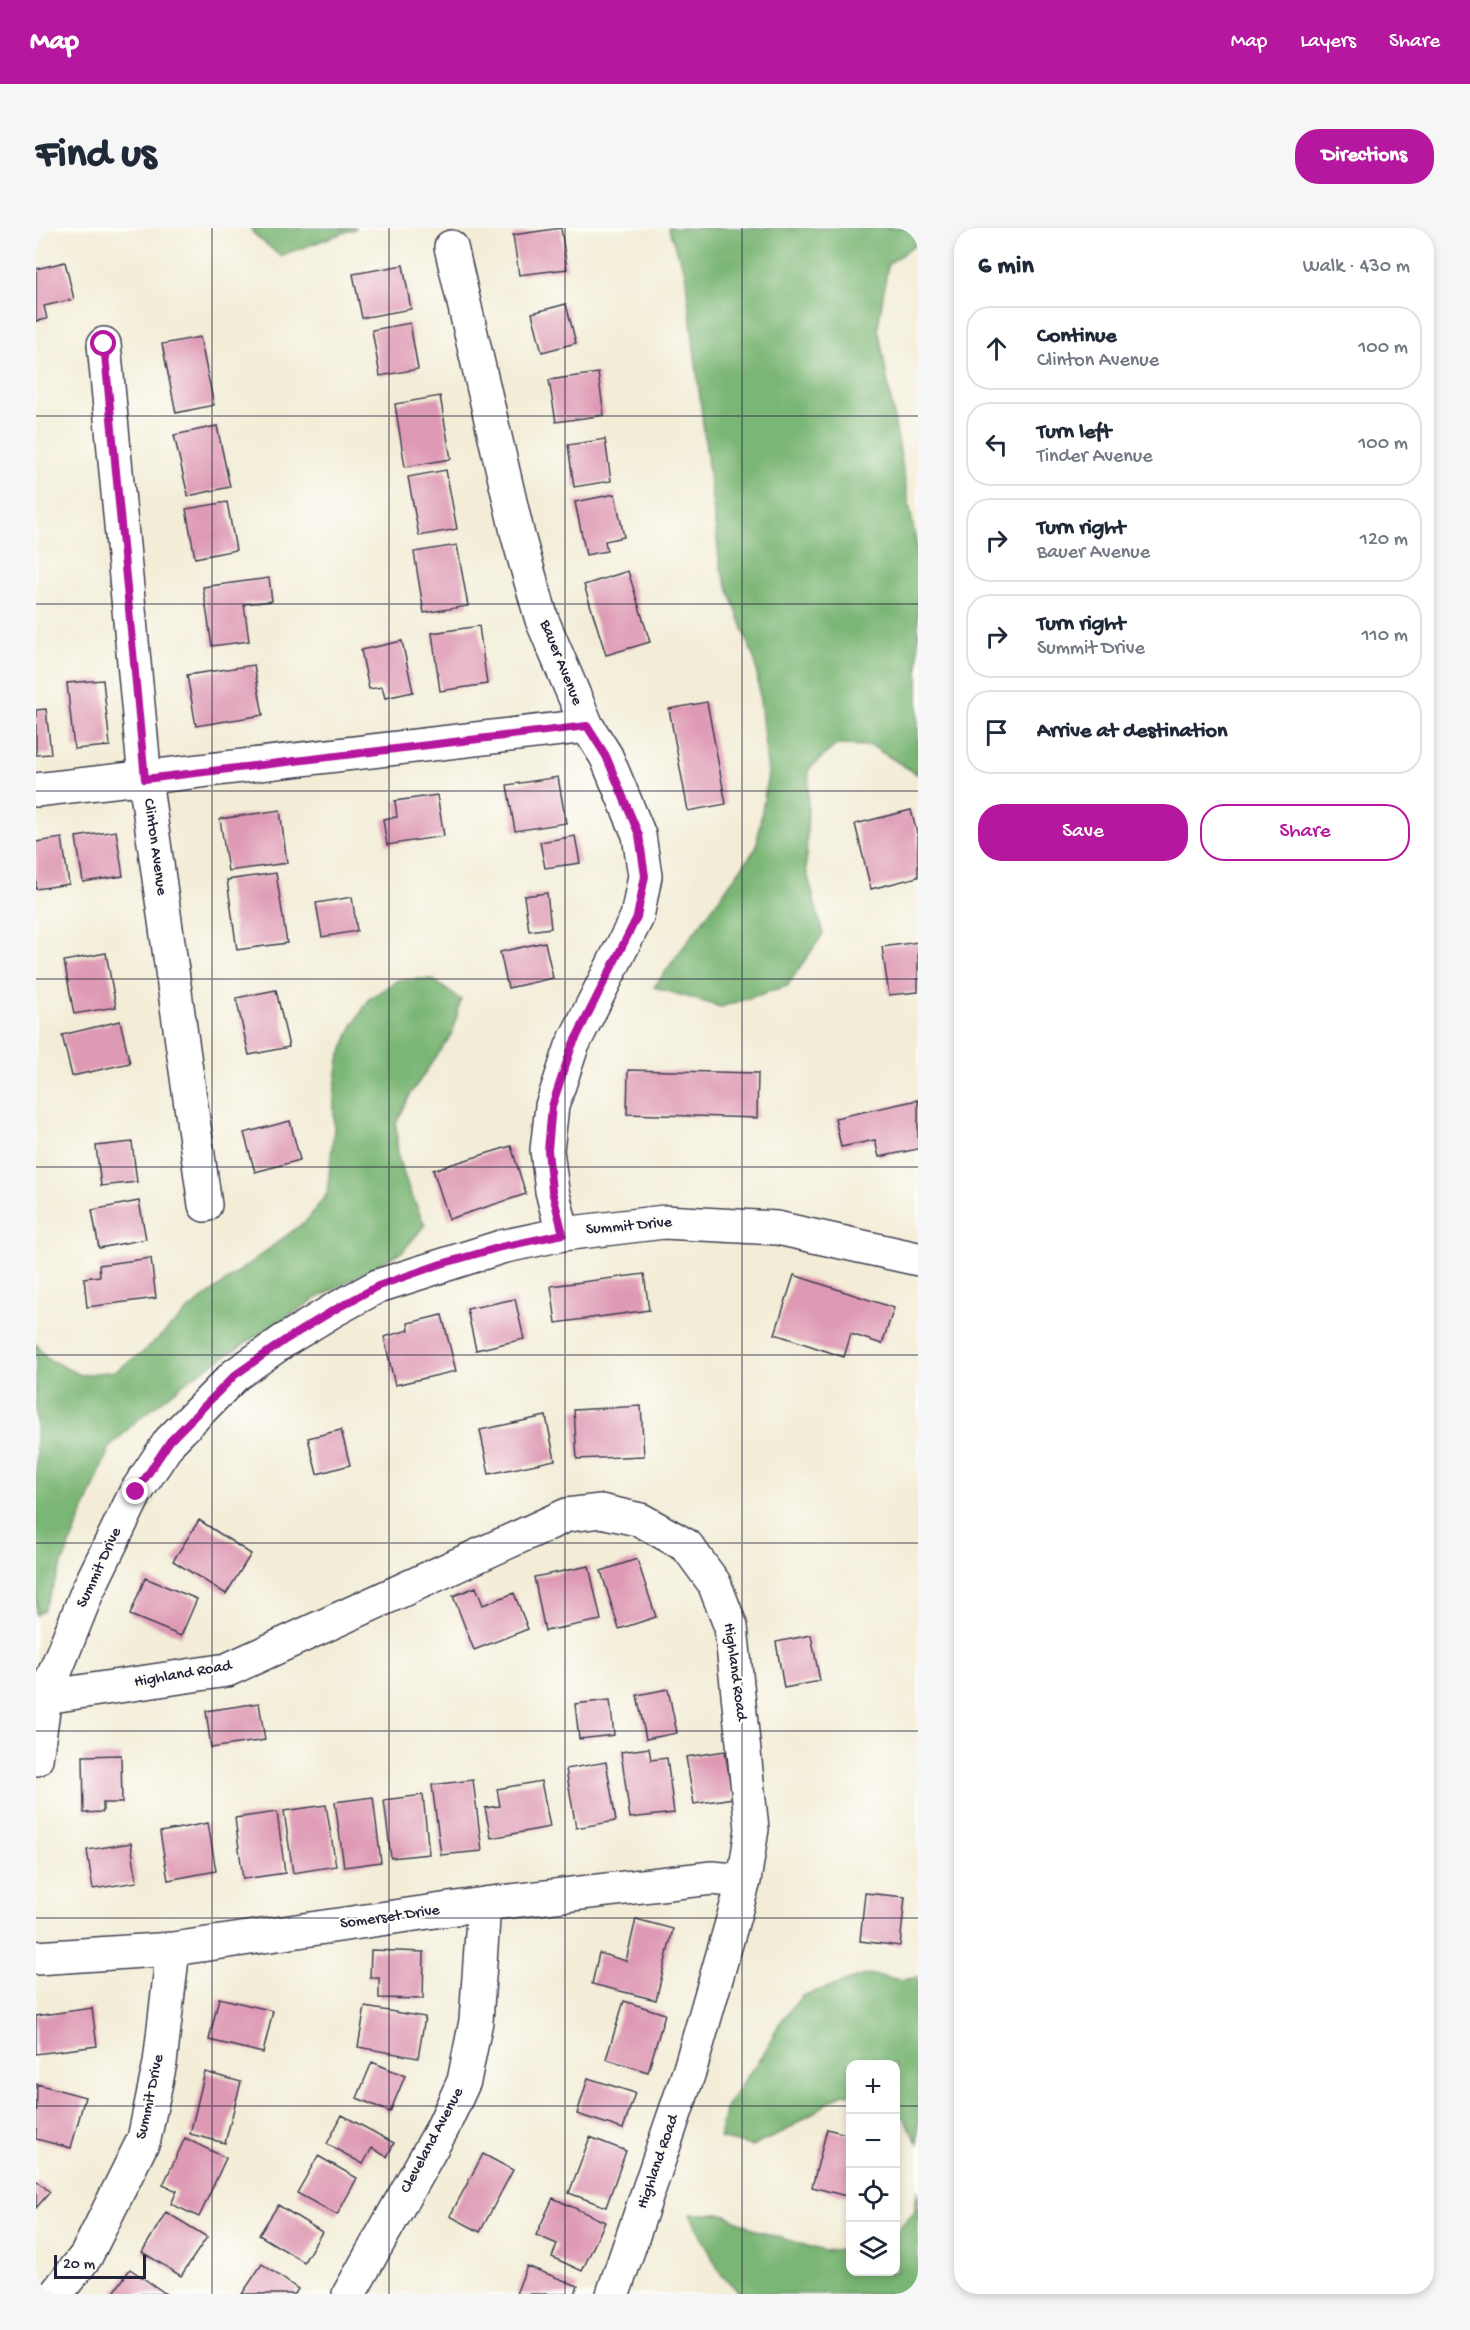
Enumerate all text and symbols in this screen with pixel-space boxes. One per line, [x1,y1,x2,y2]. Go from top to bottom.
text: Map [30,26,79,59]
text: Map [1231,30,1267,55]
text: Layers [1300,30,1356,55]
text: Share [1389,30,1440,55]
button: Directions [1295,129,1434,184]
text: Find us [36,132,156,181]
text: 6 min [978,252,1034,283]
text: Walk · 430 m [1303,256,1410,279]
text: Continue [1037,324,1117,350]
route start [90,330,116,356]
icon: ahead [980,332,1013,365]
text: 100 m [1358,337,1408,360]
text: Clinton Avenue [1037,350,1159,373]
text: Turn left [1037,420,1111,446]
icon: left [980,428,1013,461]
text: 100 m [1358,433,1408,456]
text: Tinder Avenue [1037,446,1153,469]
text: Turn right [1037,516,1125,542]
icon: right [980,524,1013,557]
text: 120 m [1360,529,1408,552]
text: Bauer Avenue [1037,542,1150,565]
text: Turn right [1037,612,1125,638]
street label: Bauer Avenue [534,617,586,709]
icon: right [980,620,1013,653]
text: 110 m [1362,625,1408,648]
text: Summit Drive [1037,638,1145,661]
icon: arrive [980,716,1013,749]
text: Arrive at destination [1037,719,1227,745]
street label: Clinton Avenue [138,797,170,897]
button: Save [978,804,1188,861]
button: Share [1200,804,1410,861]
street label: Summit Drive [585,1214,674,1240]
route end [122,1478,148,1504]
street label: Summit Drive [73,1524,127,1611]
street label: Highland Road [718,1622,750,1724]
street label: Highland Road [133,1657,235,1693]
street label: Somerset Drive [339,1902,442,1934]
street label: Summit Drive [133,2052,169,2141]
map controls [846,2060,900,2276]
button: + [846,2060,900,2114]
street label: Cleveland Avenue [397,2084,469,2197]
street label: Highland Road [634,2111,685,2212]
button: − [846,2114,900,2168]
button: locate [846,2168,900,2222]
button: layers [846,2222,900,2276]
scale bar [54,2252,146,2280]
text: 20 m [63,2256,95,2275]

